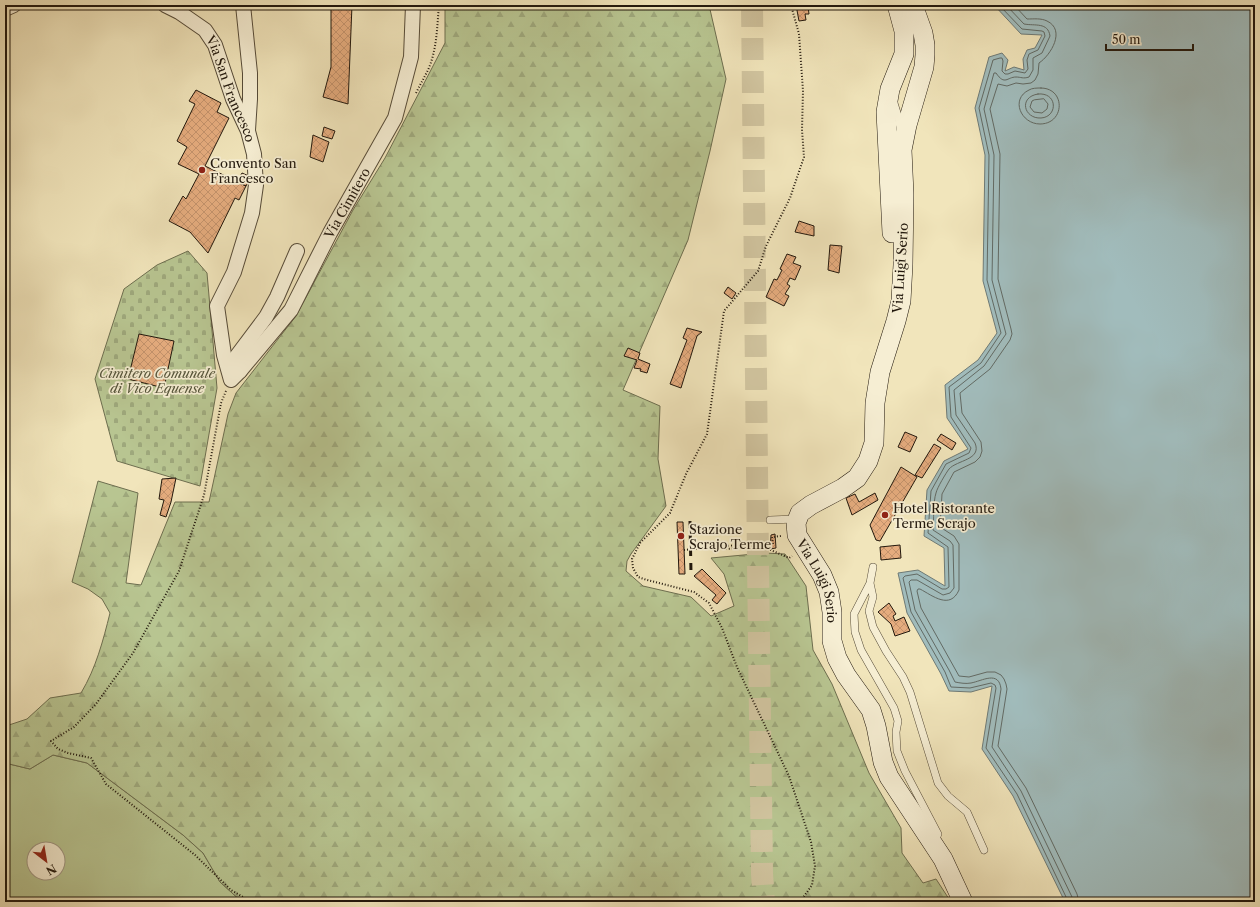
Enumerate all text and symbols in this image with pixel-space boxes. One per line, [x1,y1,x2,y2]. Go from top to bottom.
scale bar [1106,26,1193,52]
street label: Via San Francesco [202,32,259,144]
text: 50 m [1112,32,1141,47]
place label: Convento San Francesco [210,155,297,186]
marker: Convento San Francesco [197,165,207,175]
street label: Via Cimitero [320,165,373,242]
street label: Via Luigi Serio [889,222,911,315]
park label: Cimitero Comunale di Vico Equense [99,365,216,396]
place label: Hotel Ristorante Terme Scrajo [893,500,995,531]
marker: Hotel Ristorante Terme Scrajo [880,510,890,520]
place label: Stazione Scrajo Terme [689,521,771,552]
marker: Stazione Scrajo Terme [676,531,686,541]
street label: Via Luigi Serio [793,535,840,623]
north arrow [26,841,66,881]
text: N [43,861,59,878]

